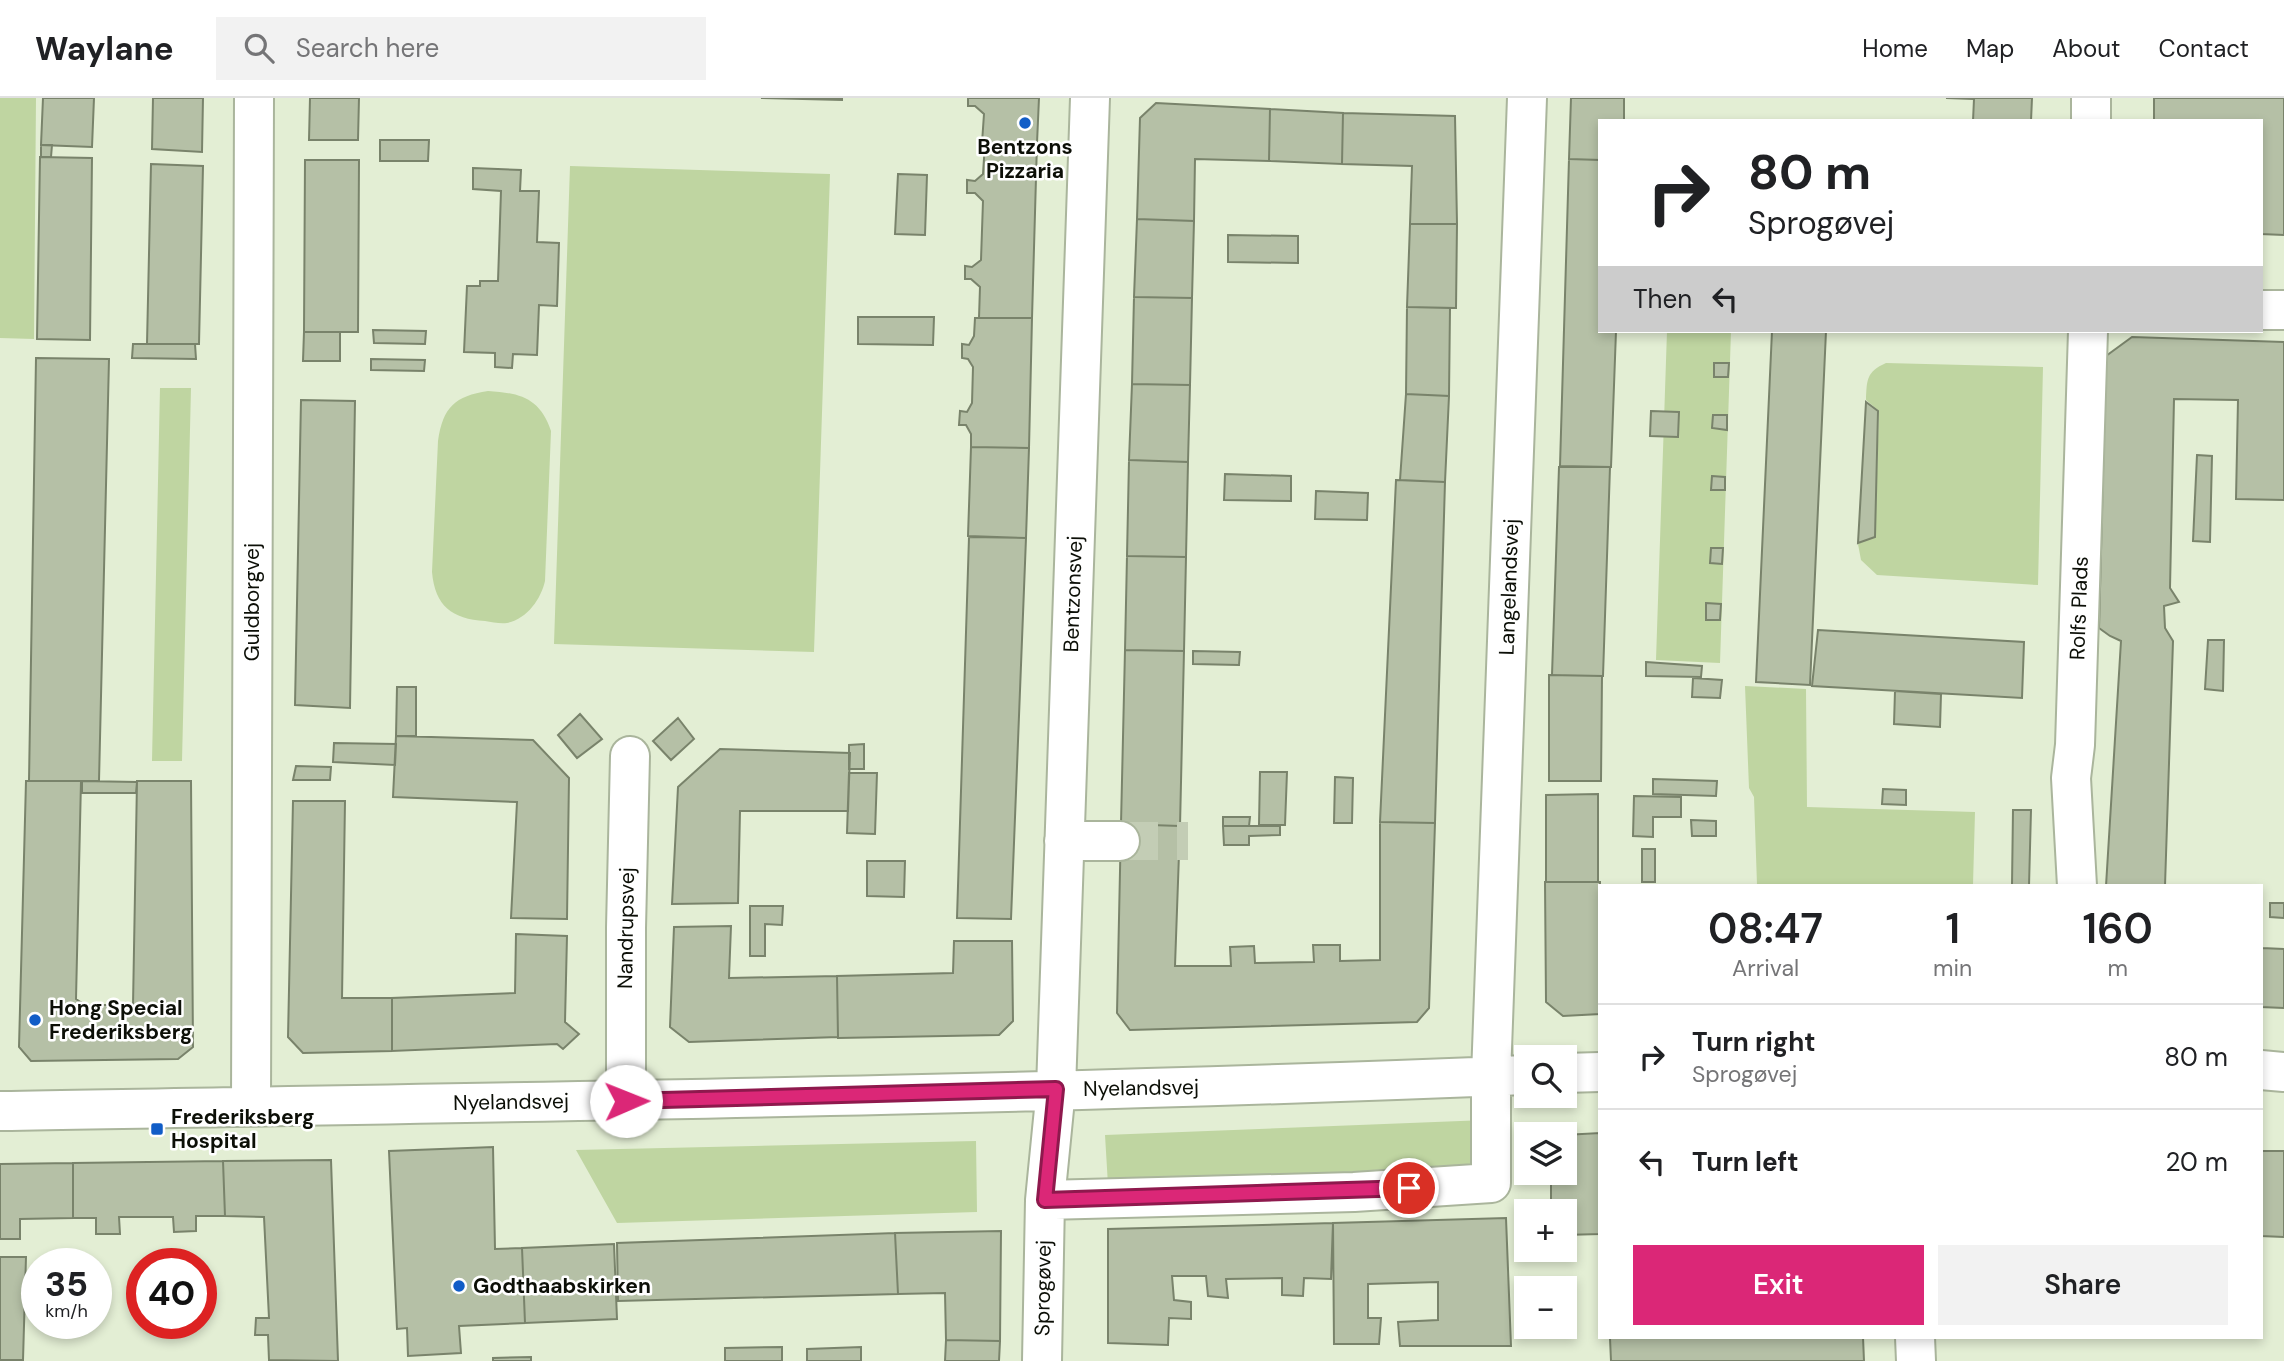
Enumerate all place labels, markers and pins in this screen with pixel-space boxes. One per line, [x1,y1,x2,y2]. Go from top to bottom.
marker: Bentzons Pizzaria [1017,115,1033,131]
place label: Bentzons Pizzaria [977,133,1073,185]
place label: Hong Special Frederiksberg [49,994,193,1046]
marker: Hong Special Frederiksberg [27,1012,43,1028]
place label: Frederiksberg Hospital [171,1103,315,1155]
marker: Frederiksberg Hospital [149,1121,165,1137]
pin [1379,1158,1439,1218]
place label: Godthaabskirken [473,1272,651,1300]
marker: Godthaabskirken [451,1278,467,1294]

